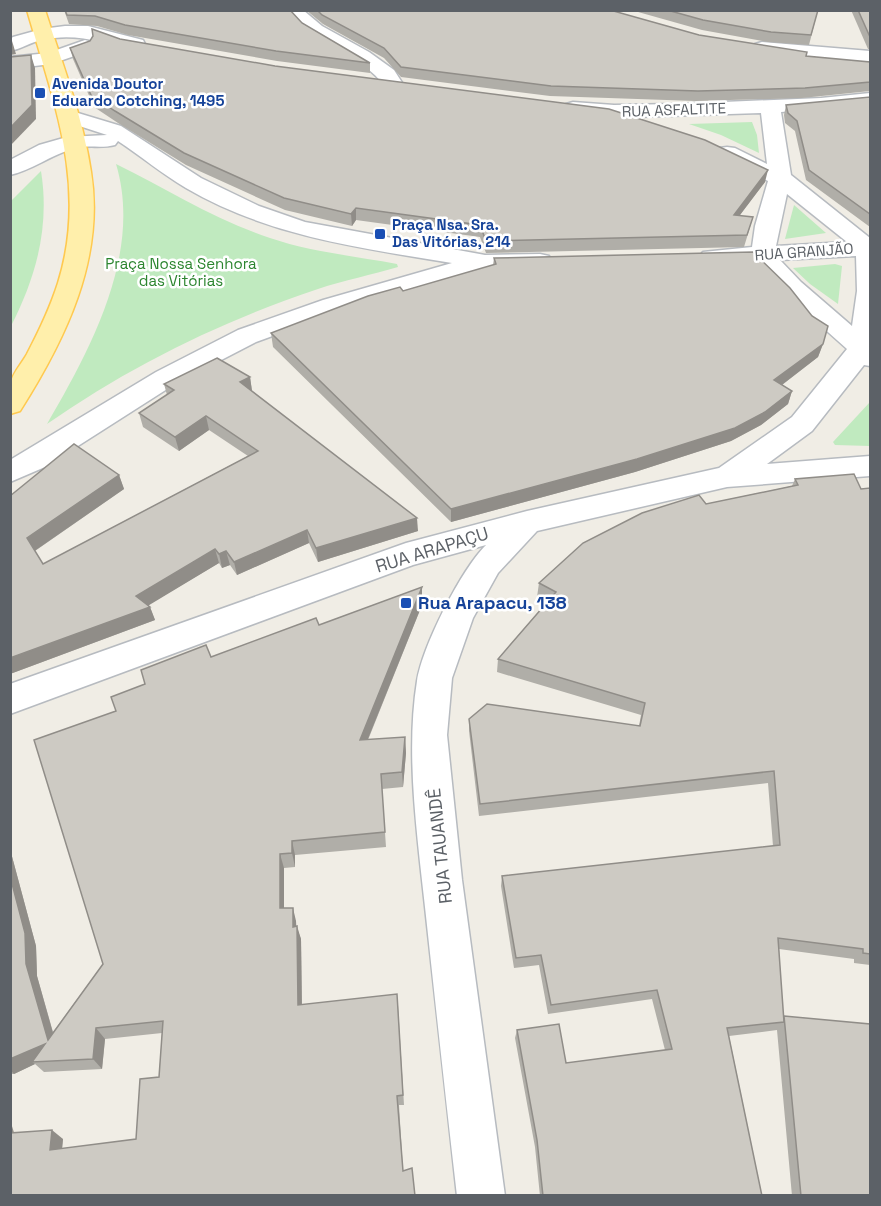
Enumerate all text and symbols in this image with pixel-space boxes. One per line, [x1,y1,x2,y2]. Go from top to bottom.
place label: Avenida Doutor Eduardo Cotching, 1495 [52,74,224,110]
marker: Avenida Doutor Eduardo Cotching, 1495 [33,86,47,100]
street label: RUA ASFALTITE [622,98,726,121]
place label: Praça Nsa. Sra. Das Vitórias, 214 [392,215,511,251]
marker: Praça Nsa. Sra. Das Vitórias, 214 [373,227,387,241]
street label: RUA GRANJÃO [754,239,854,264]
park label: Praça Nossa Senhora das Vitórias [105,254,257,290]
street label: RUA ARAPAÇU [372,521,491,578]
place label: Rua Arapacu, 138 [418,591,567,614]
marker: Rua Arapacu, 138 [399,596,413,610]
street label: RUA TAUANDÊ [422,787,457,905]

